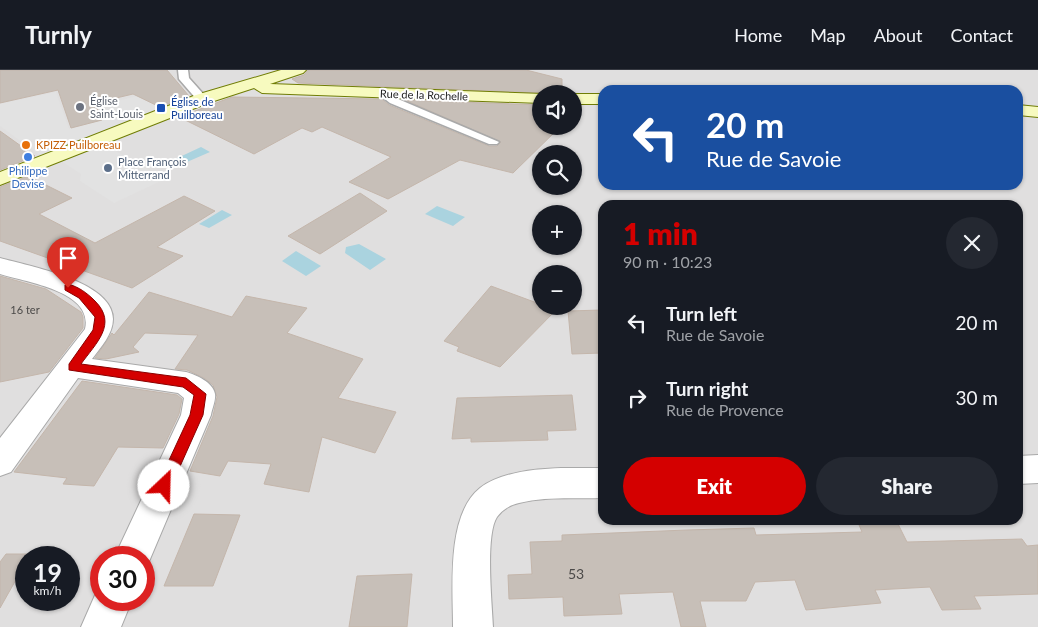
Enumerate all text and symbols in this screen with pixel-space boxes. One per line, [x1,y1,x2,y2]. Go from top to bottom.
text: Turnly [25,20,92,49]
text: Home [734,24,782,46]
text: Map [810,24,846,46]
text: About [874,24,923,46]
text: Contact [951,24,1013,46]
map controls [532,85,582,315]
button: sound [532,85,582,135]
street label: Rue de la Rochelle [380,86,468,103]
place label: Église Saint-Louis [90,94,143,120]
place label: Église de Puilboreau [171,95,223,121]
marker: Église Saint-Louis [74,101,86,113]
marker: Église de Puilboreau [155,102,167,114]
text: 20 m [706,103,784,145]
icon: left [623,105,688,170]
place label: KPIZZ Puilboreau [36,138,121,151]
marker: KPIZZ Puilboreau [20,139,32,151]
button: search [532,145,582,195]
text: Rue de Savoie [706,145,841,172]
marker: Philippe Devise [22,151,34,163]
place label: Place François Mitterrand [118,155,187,181]
marker: Place François Mitterrand [102,162,114,174]
place label: Philippe Devise [9,164,48,190]
button: + [532,205,582,255]
text: 1 min [623,215,698,251]
button: close [946,217,998,269]
pin [47,237,89,288]
icon: arrive [54,244,82,272]
text: 90 m · 10:23 [623,252,712,271]
button: − [532,265,582,315]
text: Turn left [666,302,737,325]
house number: 16 ter [10,303,40,316]
icon: left [623,309,651,337]
text: 20 m [955,311,998,334]
text: Rue de Savoie [666,325,764,344]
text: Turn right [666,377,748,400]
icon: right [623,384,651,412]
text: 30 m [955,386,998,409]
text: Rue de Provence [666,400,784,419]
button: Exit [623,457,806,515]
button: Share [816,457,998,515]
position arrow [137,459,189,511]
speed limit sign: 30 [90,546,155,611]
text: 19 [33,557,62,587]
house number: 53 [568,565,584,582]
text: km/h [33,583,62,598]

